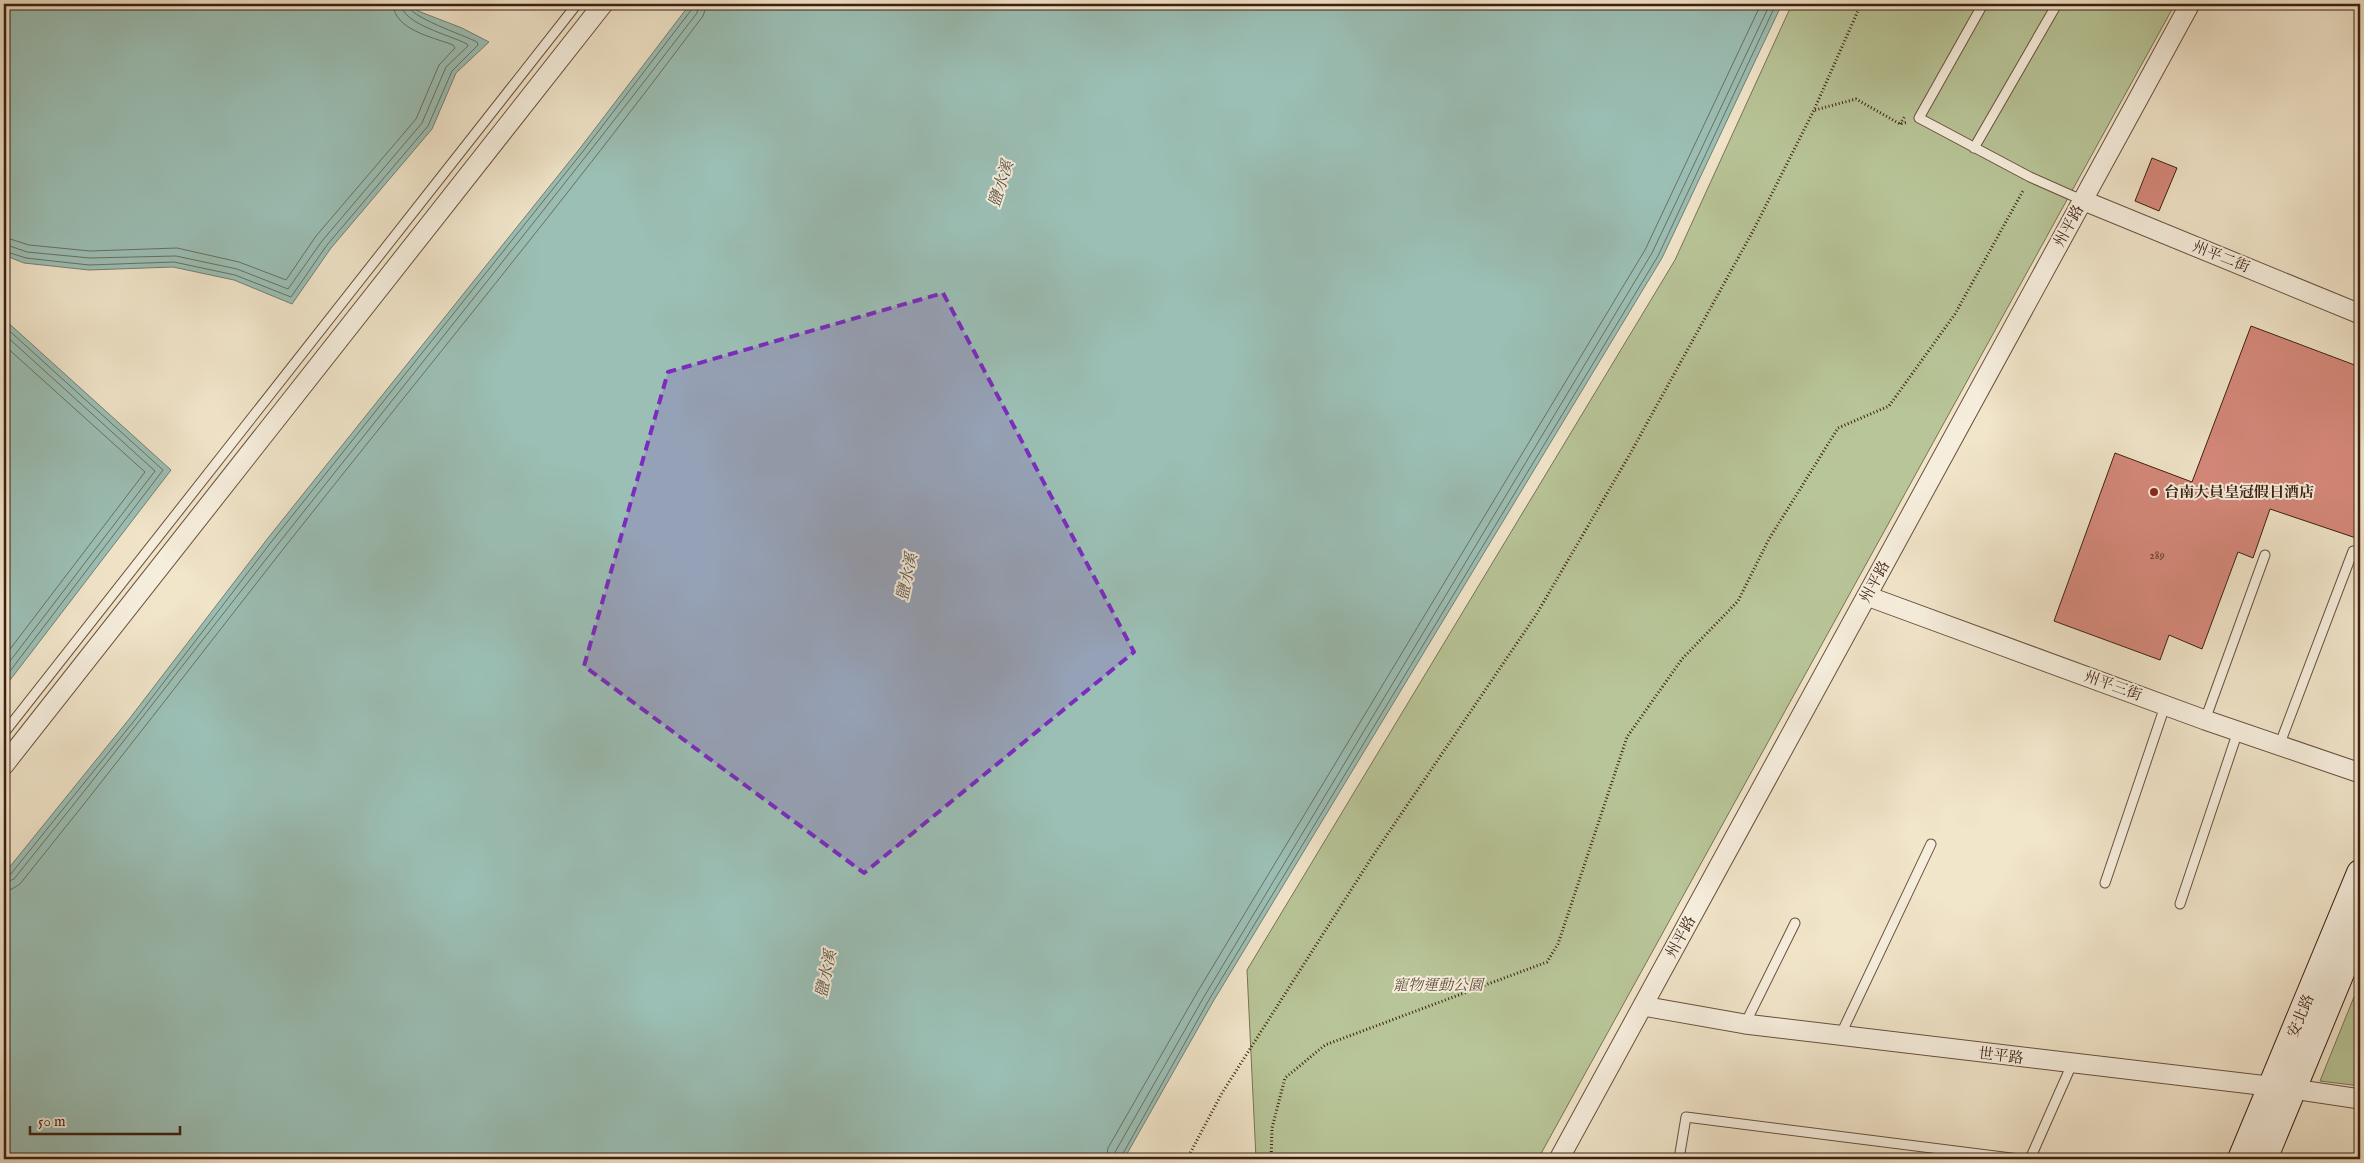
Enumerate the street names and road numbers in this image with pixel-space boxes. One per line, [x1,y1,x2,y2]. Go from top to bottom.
street label: 州平路 [2050,202,2088,250]
street label: 州平二街 [2190,237,2252,277]
street label: 州平路 [1856,558,1894,606]
street label: 州平三街 [2082,667,2144,705]
street label: 州平路 [1662,913,1700,961]
street label: 安北路 [2283,992,2319,1040]
street label: 世平路 [1978,1044,2024,1068]

